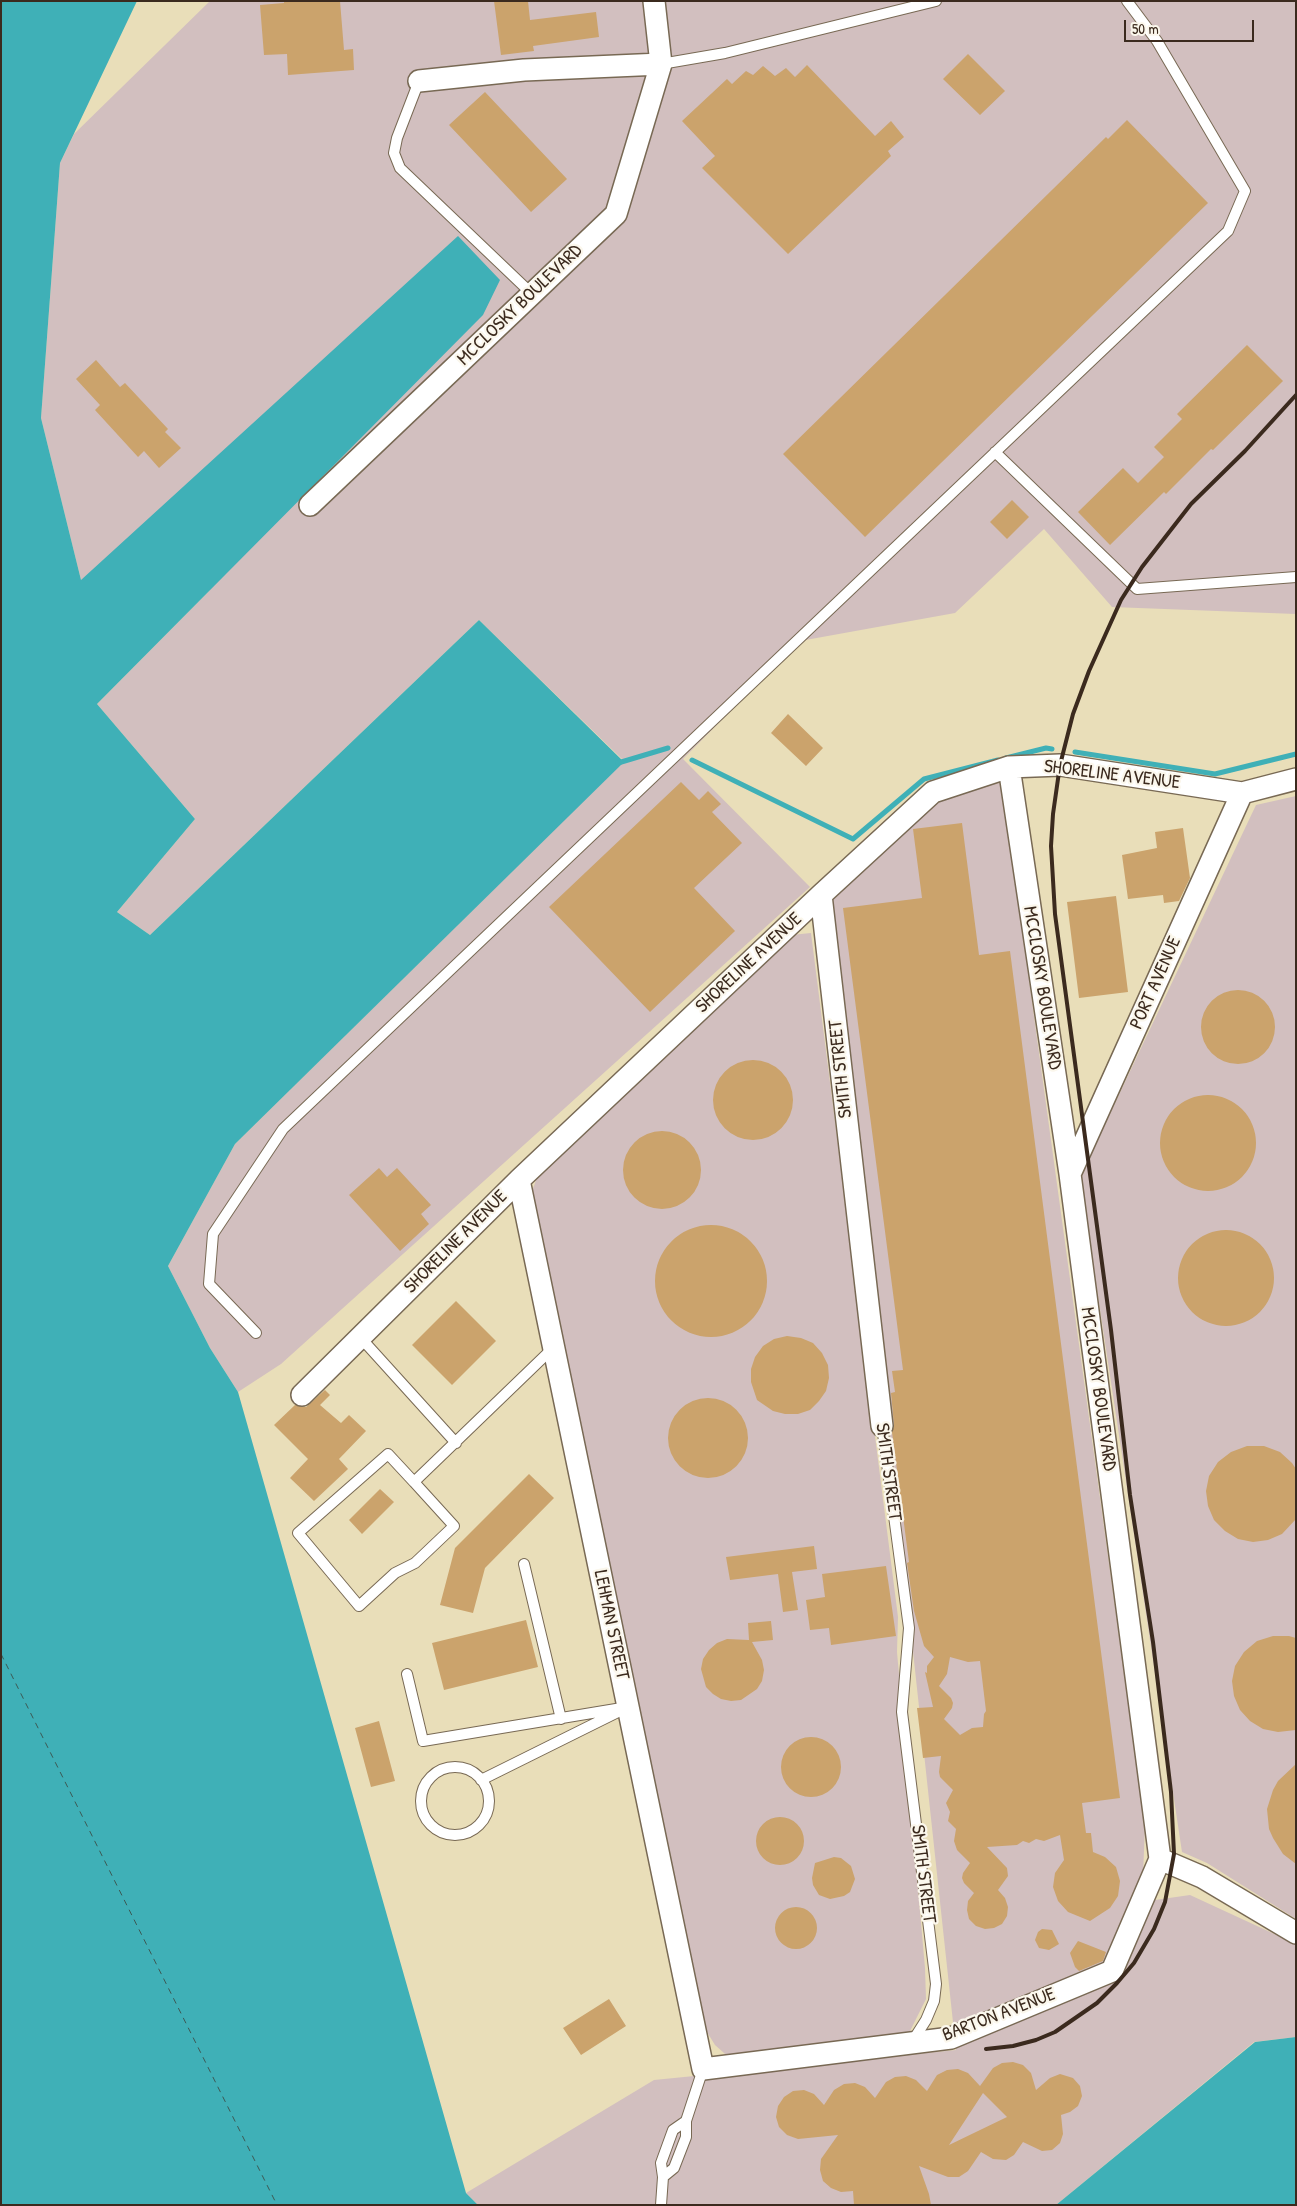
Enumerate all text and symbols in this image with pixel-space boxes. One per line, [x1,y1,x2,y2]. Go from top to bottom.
scale bar [1127,10,1257,42]
text: 50 m [1132,18,1159,39]
street label: MCCLOSKY BOULEVARD [453,240,587,370]
street label: SHORELINE AVENUE [1043,755,1181,795]
street label: MCCLOSKY BOULEVARD [1018,905,1066,1071]
street label: SHORELINE AVENUE [691,908,807,1018]
street label: PORT AVENUE [1125,933,1187,1033]
street label: SMITH STREET [825,1019,857,1119]
street label: SHORELINE AVENUE [400,1186,512,1298]
street label: MCCLOSKY BOULEVARD [1075,1306,1121,1472]
street label: SMITH STREET [870,1422,906,1522]
street label: LEHMAN STREET [588,1568,634,1682]
street label: SMITH STREET [906,1824,940,1924]
street label: BARTON AVENUE [939,1983,1059,2047]

